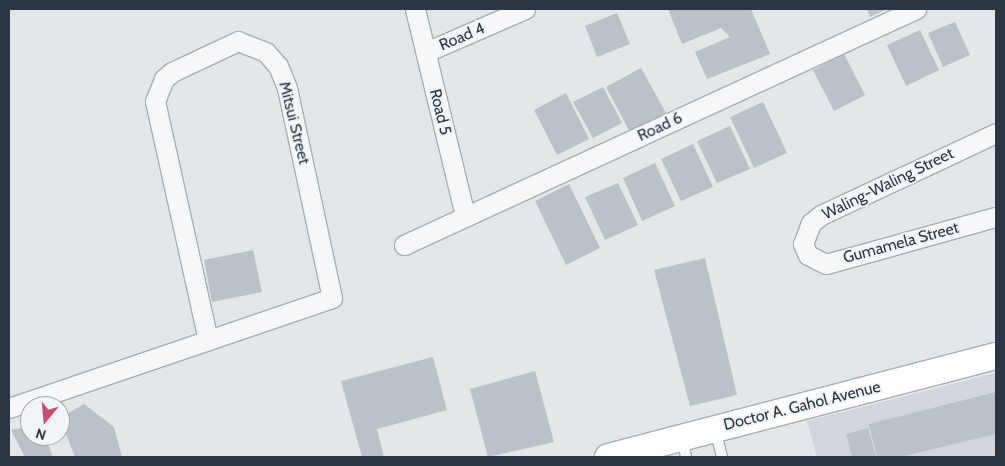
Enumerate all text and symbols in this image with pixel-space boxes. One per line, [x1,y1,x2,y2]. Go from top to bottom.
street label: Road 4 [436,19,488,55]
street label: Mitsui Street [274,80,314,166]
street label: Road 5 [425,87,455,137]
street label: Road 6 [634,108,686,146]
street label: Waling-Waling Street [819,144,957,224]
street label: Gumamela Street [841,218,961,268]
street label: Doctor A. Gahol Avenue [721,377,883,435]
north arrow [20,396,70,446]
text: N [34,424,48,444]

